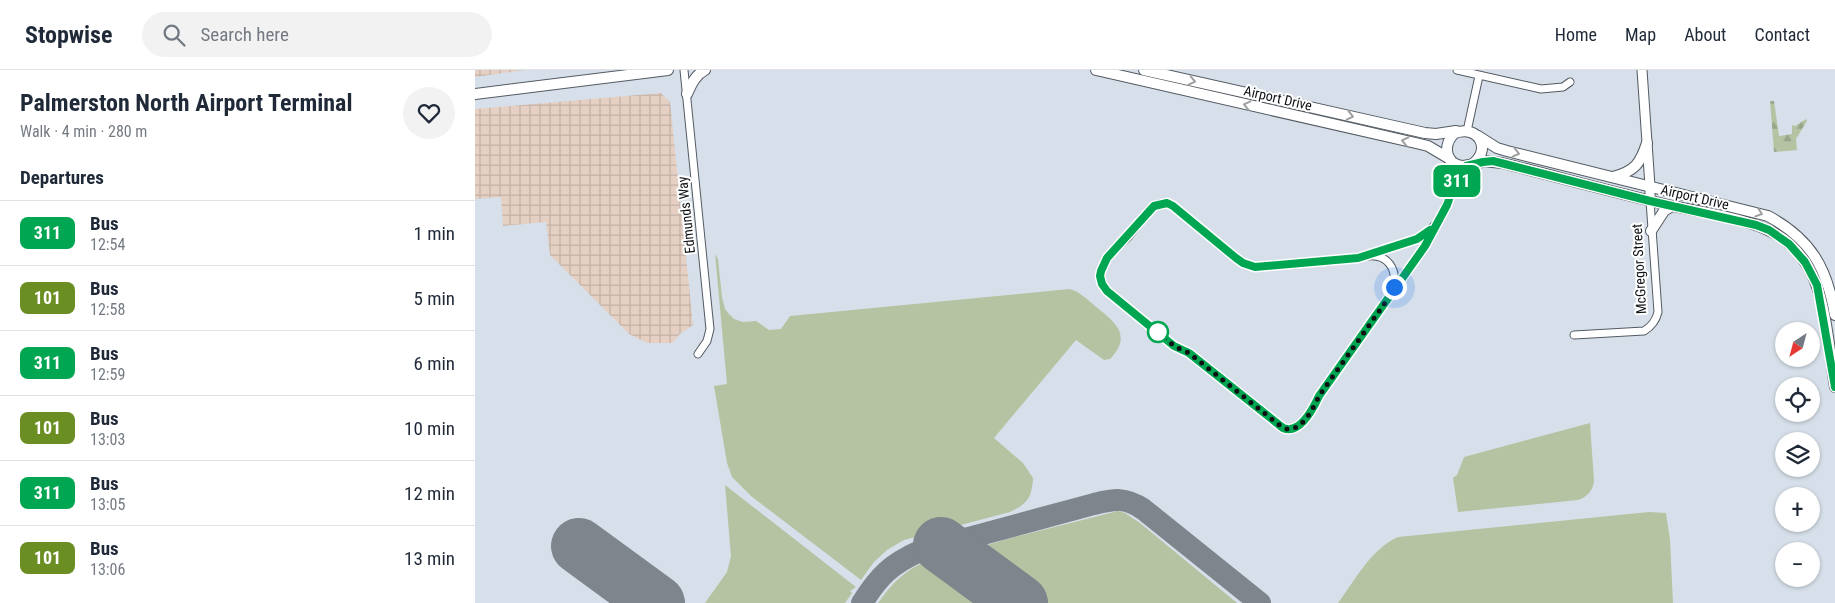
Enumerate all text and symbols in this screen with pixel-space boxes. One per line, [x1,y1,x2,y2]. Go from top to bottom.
search box [142,12,492,57]
text: Stopwise [25,21,112,49]
icon: search [160,21,188,49]
text: Search here [200,23,289,46]
text: Home [1555,24,1597,45]
text: Map [1625,24,1656,45]
text: About [1684,24,1726,45]
text: Contact [1754,24,1810,45]
one-way arrow [1187,75,1196,85]
street label: Airport Drive [1242,82,1314,114]
button: heart [403,87,455,139]
text: Palmerston North Airport Terminal [20,89,352,117]
one-way arrow [1243,100,1251,111]
one-way arrow [1346,110,1355,121]
text: Walk · 4 min · 280 m [20,122,147,141]
one-way arrow [1401,136,1410,147]
one-way arrow [1512,147,1521,158]
line badge: 311 [1428,165,1486,197]
text: Departures [20,166,104,189]
text: 311 [1443,170,1471,191]
street label: Edmunds Way [674,176,698,254]
street label: Airport Drive [1659,181,1731,213]
one-way arrow [1754,208,1763,218]
text: Bus [90,212,119,235]
text: 311 [34,222,61,243]
text: 1 min [413,222,455,245]
street label: McGregor Street [1629,224,1649,314]
text: 12:54 [90,235,125,254]
your location [1382,275,1407,300]
text: Bus [90,277,119,300]
text: 101 [34,287,61,308]
text: 5 min [413,287,455,310]
text: 12:58 [90,300,125,319]
unlabelled marker [1147,321,1169,343]
north arrow [1775,322,1820,368]
map controls [1775,322,1820,587]
text: Bus [90,342,119,365]
text: 311 [34,352,61,373]
text: 6 min [413,352,455,375]
text: 12:59 [90,365,125,384]
button: locate [1775,377,1820,422]
text: Bus [90,407,119,430]
text: 101 [34,417,61,438]
text: 10 min [404,417,455,440]
text: 13:03 [90,430,125,449]
button: layers [1775,432,1820,477]
text: Bus [90,472,119,495]
text: 311 [34,482,61,503]
text: 12 min [404,482,455,505]
button: + [1775,487,1820,532]
text: 13:05 [90,495,125,514]
text: Bus [90,537,119,560]
button: − [1775,542,1820,587]
text: 101 [34,547,61,568]
text: 13 min [404,547,455,570]
text: 13:06 [90,560,125,579]

